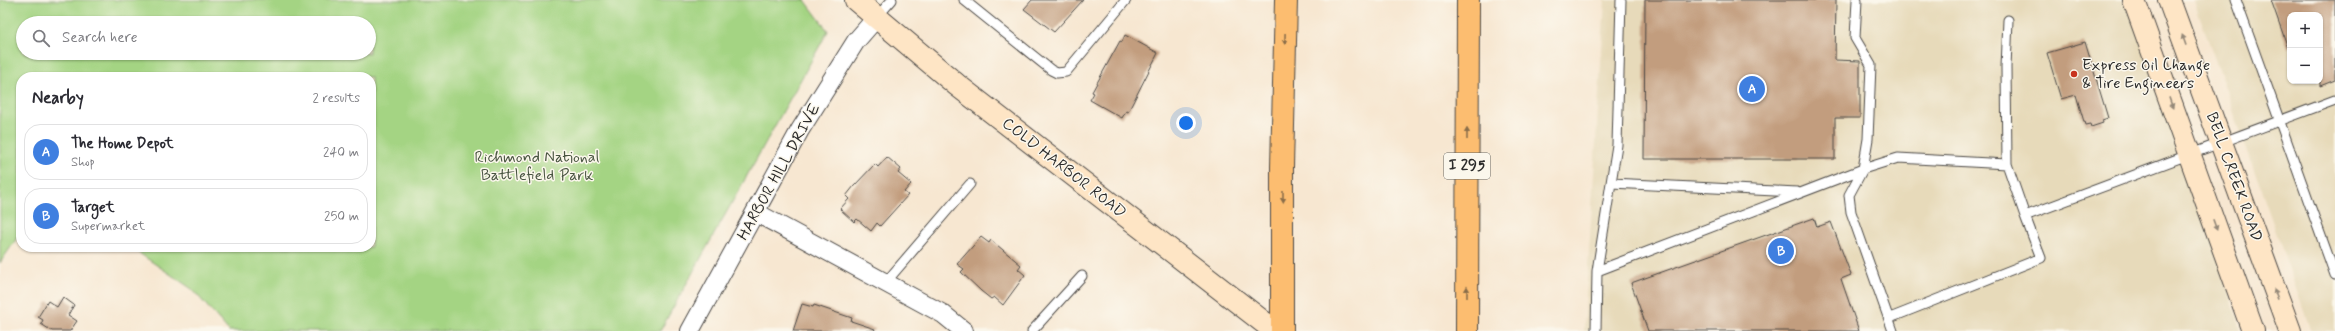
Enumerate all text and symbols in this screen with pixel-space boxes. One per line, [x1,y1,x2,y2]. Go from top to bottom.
map controls [2287,12,2323,84]
button: + [2287,12,2323,48]
search box [16,16,376,60]
icon: search [30,27,52,49]
text: Search here [62,28,138,48]
one-way arrow [1282,33,1288,46]
one-way arrow [2181,34,2187,46]
button: − [2287,48,2323,84]
place label: Express Oil Change & Tire Engineers [2082,55,2210,95]
marker: Express Oil Change & Tire Engineers [2069,69,2079,79]
pin: A [1739,74,1765,104]
text: Nearby [32,87,84,109]
text: 2 results [313,90,360,107]
one-way arrow [2168,97,2174,109]
street label: HARBOR HILL DRIVE [733,100,825,244]
street label: BELL CREEK ROAD [2201,109,2267,245]
street label: COLD HARBOR ROAD [998,113,1130,223]
your location [1176,113,1196,133]
one-way arrow [1464,127,1470,140]
text: The Home Depot [71,134,174,154]
text: A [42,144,50,161]
text: 240 m [323,144,359,161]
park label: Richmond National Battlefield Park [474,147,600,186]
road number: I 295 [1444,153,1490,179]
text: Shop [71,154,95,171]
one-way arrow [1280,191,1286,204]
text: Target [71,198,115,218]
text: B [42,208,50,225]
text: 250 m [324,208,359,225]
text: Supermarket [71,218,145,235]
one-way arrow [2212,219,2218,231]
pin: B [1768,236,1794,266]
one-way arrow [1464,285,1470,298]
one-way arrow [2273,288,2279,300]

